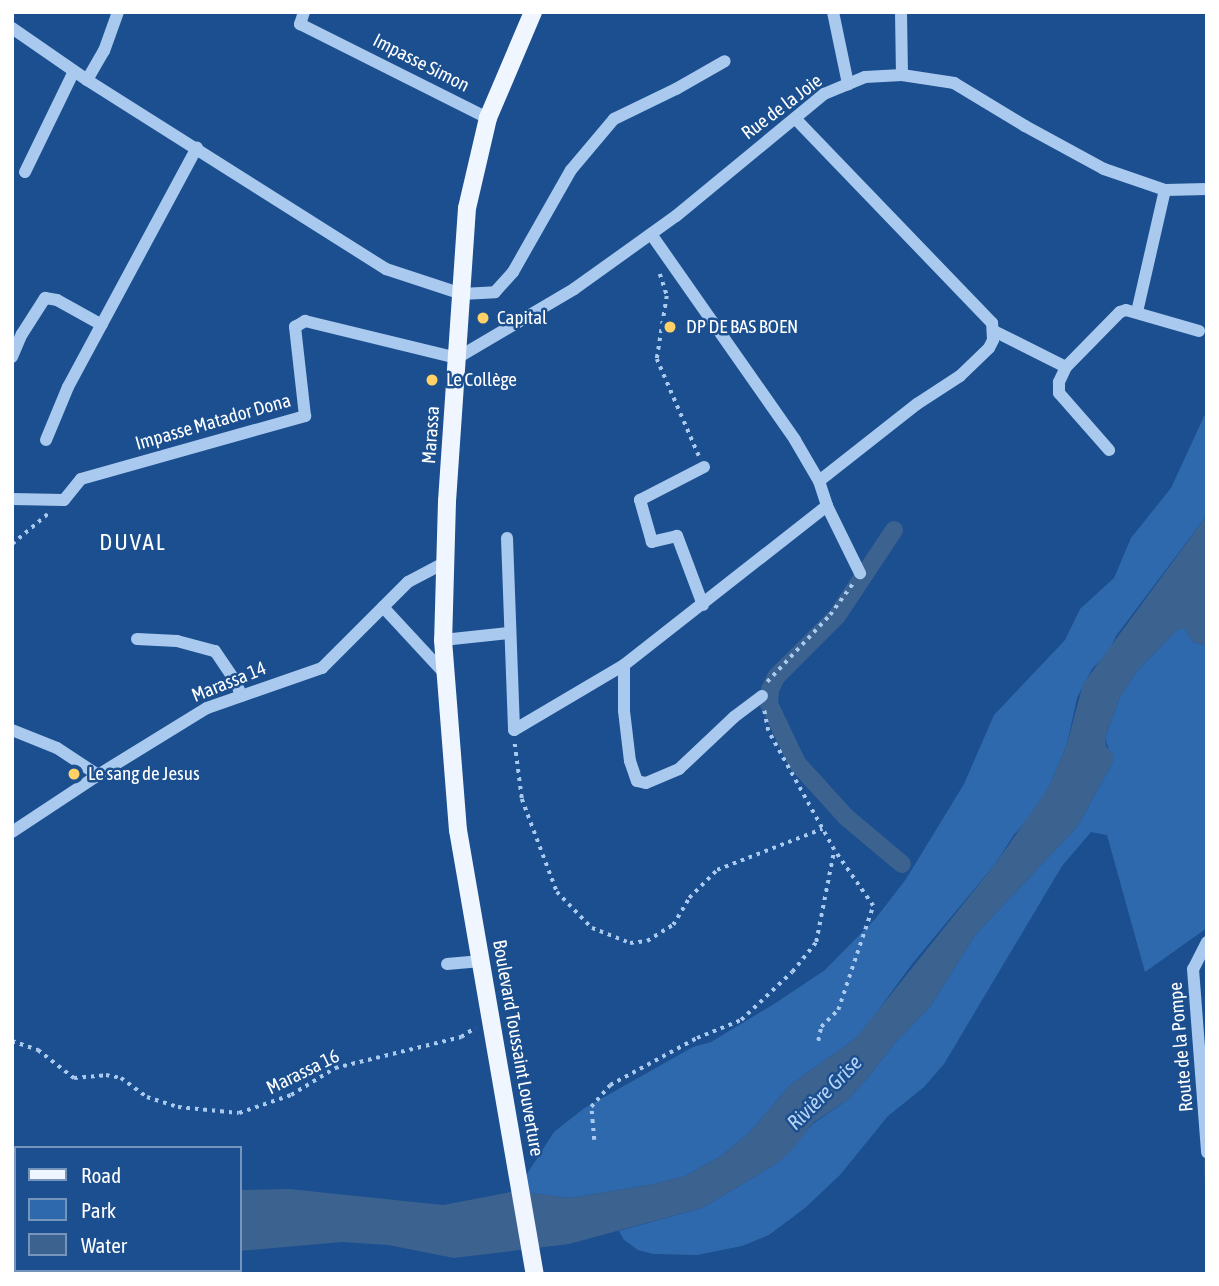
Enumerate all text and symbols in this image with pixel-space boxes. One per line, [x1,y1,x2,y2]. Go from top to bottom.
street label: Impasse Simon [369,29,473,97]
street label: Rue de la Joie [737,69,827,145]
place label: Capital [497,307,547,329]
marker: Capital [475,310,491,326]
place label: DP DE BAS BOEN [686,316,798,338]
marker: DP DE BAS BOEN [660,317,680,337]
place label: Le Collège [446,369,517,391]
marker: Le Collège [424,372,440,388]
street label: Impasse Matador Dona [133,389,293,455]
street label: Marassa [418,405,444,465]
district label: DUVAL [100,528,166,556]
street label: Marassa 14 [188,657,270,707]
place label: Le sang de Jesus [88,763,200,785]
marker: Le sang de Jesus [66,766,82,782]
street label: Boulevard Toussaint Louverture [488,938,548,1158]
street label: Route de la Pompe [1164,981,1198,1113]
street label: Marassa 16 [263,1045,343,1099]
water label: Rivière Grise [781,1049,867,1135]
legend [14,1146,242,1272]
text: Road [81,1163,121,1187]
text: Park [81,1198,116,1222]
text: Water [81,1233,127,1257]

